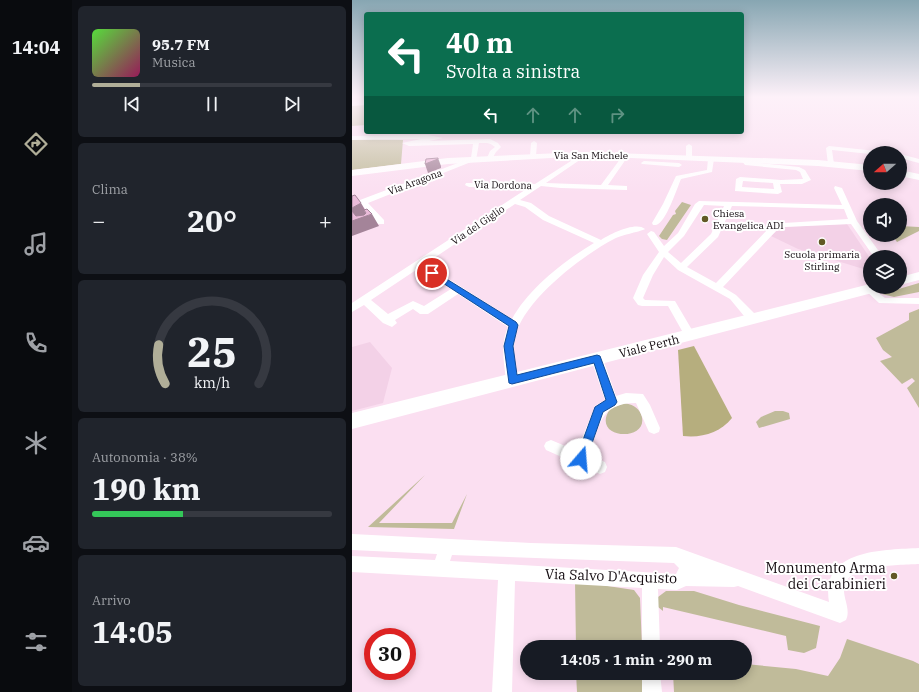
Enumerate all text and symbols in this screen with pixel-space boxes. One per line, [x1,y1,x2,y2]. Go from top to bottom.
text: 40 m [446,24,513,61]
icon: left [380,28,432,80]
text: 95.7 FM [152,35,210,54]
text: 14:04 [12,36,60,59]
text: Musica [152,54,196,71]
text: Svolta a sinistra [446,60,580,83]
icon: previous [121,93,143,115]
icon: pause [201,93,223,115]
icon: next [281,93,303,115]
icon: left [480,104,502,126]
icon: ahead [522,104,544,126]
icon: ahead [564,104,586,126]
icon: right [606,104,628,126]
icon: directions [22,130,50,158]
north arrow [863,146,907,190]
map controls [863,146,907,294]
street label: Via San Michele [554,149,628,162]
street label: Via Aragona [386,166,444,198]
street label: Via Dordona [474,178,533,192]
text: Clima [92,181,128,198]
button: sound [863,198,907,242]
text: 20° [187,201,237,240]
street label: Via del Giglio [449,202,508,248]
text: − [92,206,105,235]
text: + [319,206,332,235]
place label: Chiesa Evangelica ADI [713,207,784,232]
marker: Chiesa Evangelica ADI [700,214,710,224]
icon: music [22,230,50,258]
marker: Scuola primaria Stirling [817,237,827,247]
place label: Scuola primaria Stirling [784,248,860,273]
button: layers [863,250,907,294]
pin [415,256,449,290]
icon: arrive [421,262,443,284]
text: 25 [187,324,237,378]
icon: phone [22,329,50,357]
street label: Viale Perth [617,331,681,361]
text: km/h [194,373,230,392]
icon: climate [22,429,50,457]
position arrow [560,438,602,480]
text: Autonomia · 38% [92,449,198,466]
text: 190 km [92,469,201,508]
icon: car [22,529,50,557]
place label: Monumento Arma dei Carabinieri [766,559,886,593]
street label: Via Salvo D'Acquisto [545,565,678,587]
marker: Monumento Arma dei Carabinieri [889,571,899,581]
text: Arrivo [92,592,131,609]
text: 14:05 [92,612,173,651]
icon: filters [22,628,50,656]
speed limit sign: 30 [364,628,416,680]
text: 14:05 · 1 min · 290 m [560,650,712,669]

